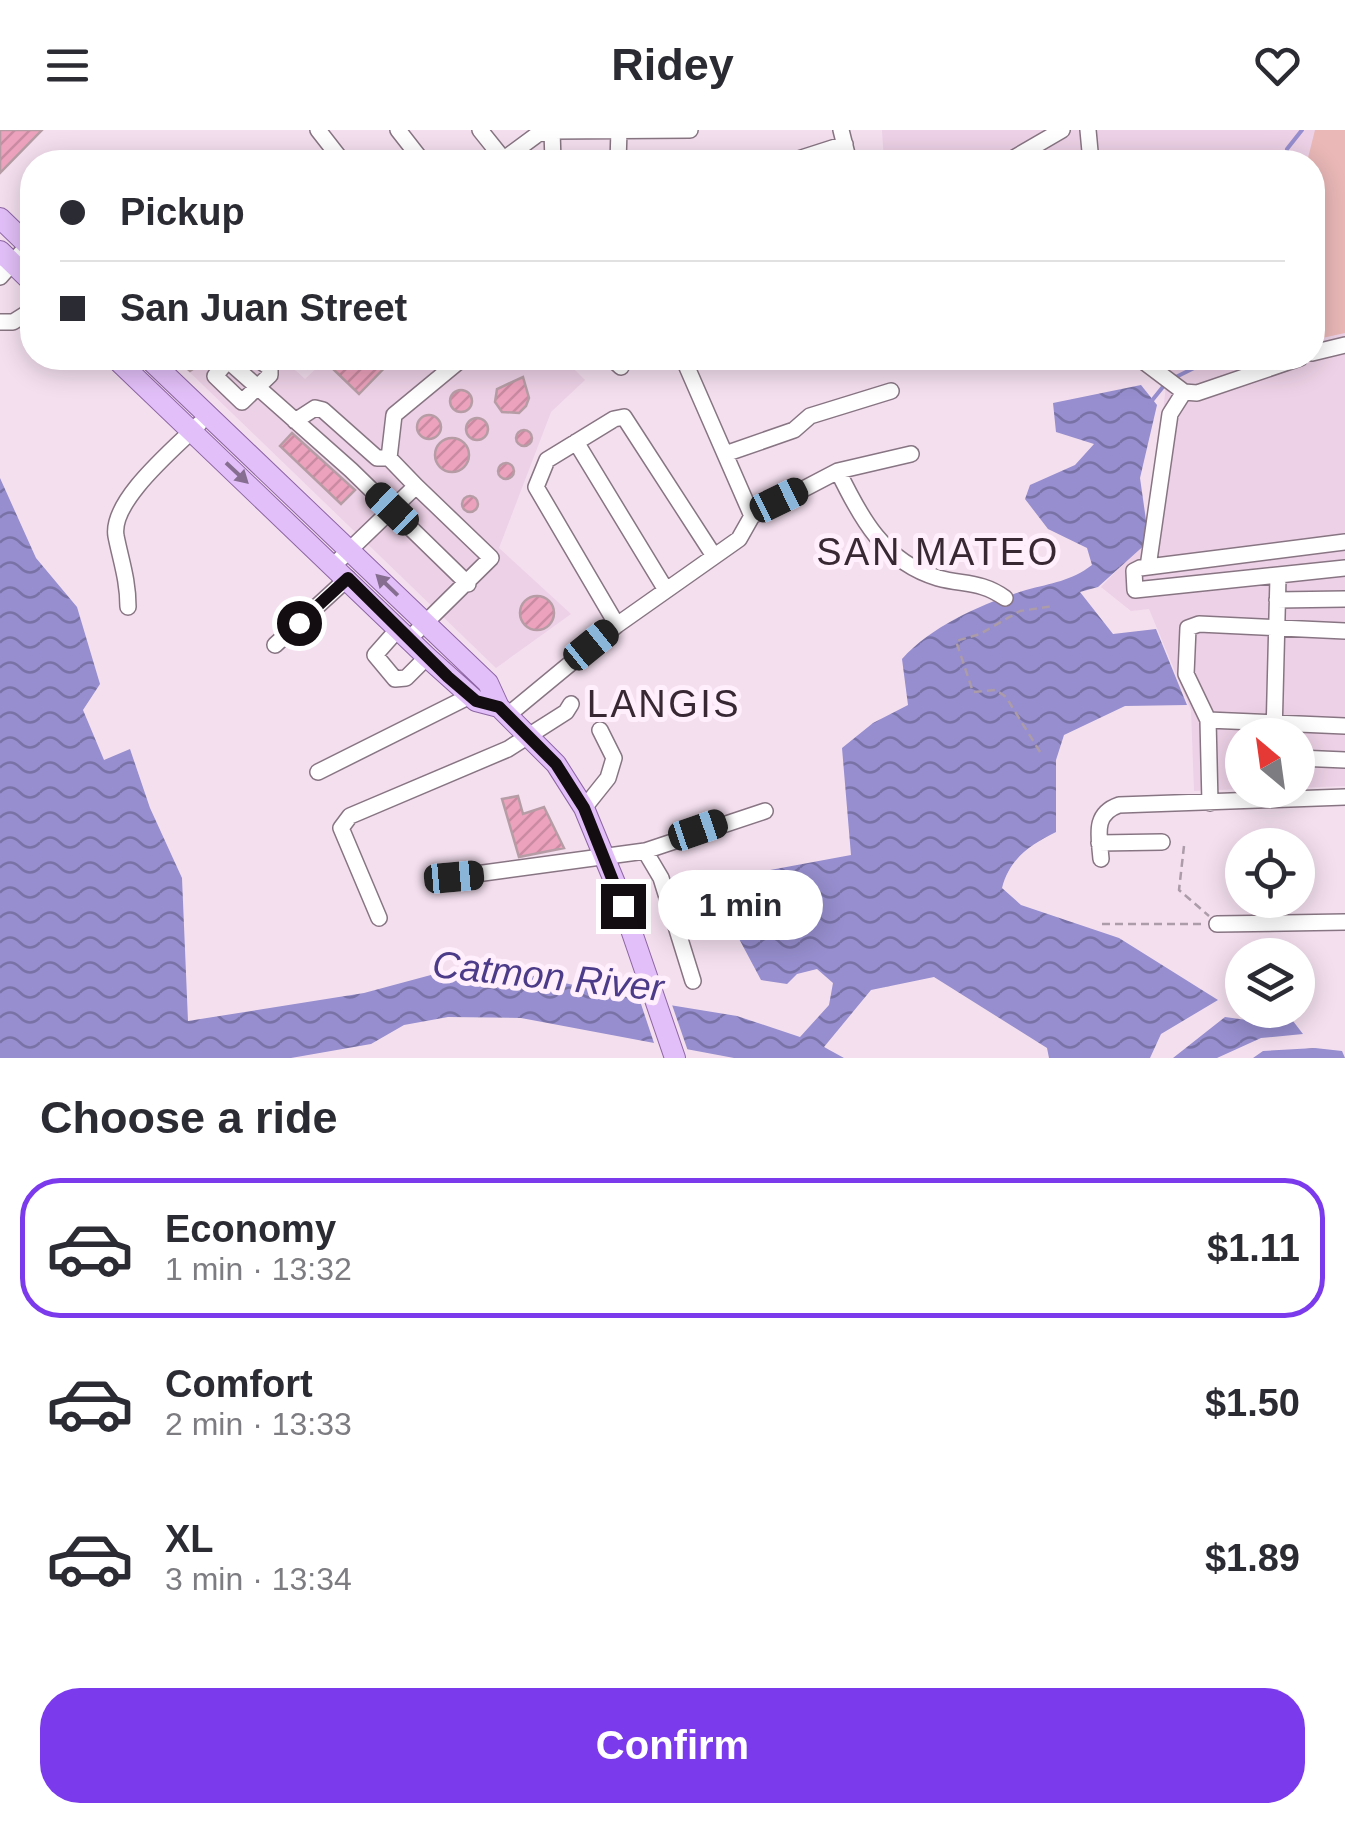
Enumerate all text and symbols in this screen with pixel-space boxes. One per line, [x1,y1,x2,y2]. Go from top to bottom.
icon: menu [40,38,95,93]
icon: heart [1250,38,1305,93]
text: Ridey [611,39,734,90]
text: Pickup [120,191,245,233]
text: San Juan Street [120,287,407,329]
one-way arrow [224,461,248,484]
car [745,473,813,527]
car [360,477,424,541]
district label: SAN MATEO [816,531,1060,573]
one-way arrow [375,573,399,596]
route start [277,601,322,646]
car [558,614,624,676]
district label: LANGIS [587,683,741,725]
north arrow [1225,718,1315,808]
map controls [1225,718,1315,1028]
car [665,806,731,854]
button: locate [1225,828,1315,918]
car [423,859,485,895]
callout: 1 min [658,871,823,941]
route end [601,884,646,929]
text: 1 min [699,887,782,923]
button: layers [1225,938,1315,1028]
water label: Catmon River [430,943,667,1009]
text: Choose a ride [40,1092,338,1143]
icon: car [45,1203,135,1293]
text: Economy [165,1208,336,1250]
text: $1.11 [1207,1227,1300,1269]
text: 1 min · 13:32 [165,1251,352,1287]
icon: car [45,1358,135,1448]
text: Comfort [165,1363,313,1405]
text: $1.50 [1205,1382,1300,1424]
text: 2 min · 13:33 [165,1406,352,1442]
icon: car [45,1513,135,1603]
text: XL [165,1518,214,1560]
text: $1.89 [1205,1537,1300,1579]
text: 3 min · 13:34 [165,1561,352,1597]
button: Confirm [40,1688,1305,1803]

